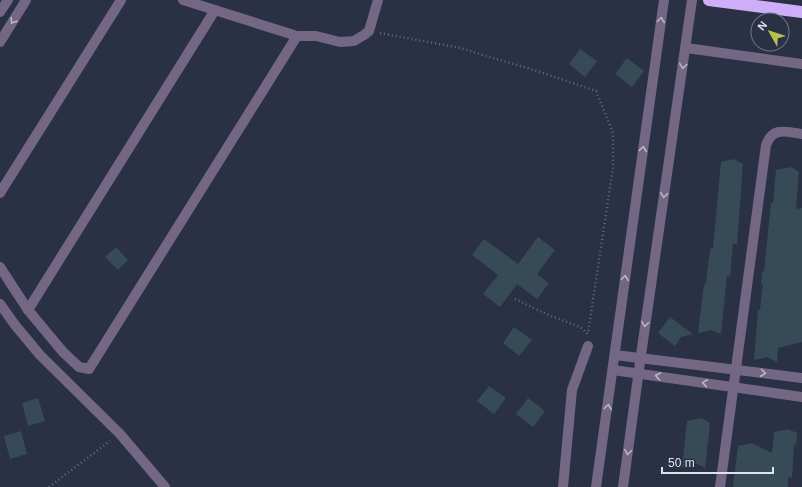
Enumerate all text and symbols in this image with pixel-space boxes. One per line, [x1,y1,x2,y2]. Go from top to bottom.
north arrow [750,12,790,52]
one-way arrow [10,17,18,24]
one-way arrow [656,17,665,24]
text: N [755,19,769,33]
one-way arrow [679,63,688,69]
one-way arrow [638,146,647,152]
one-way arrow [660,192,669,198]
one-way arrow [620,275,629,281]
one-way arrow [641,321,650,327]
one-way arrow [760,368,766,377]
one-way arrow [655,372,661,381]
one-way arrow [702,379,708,388]
one-way arrow [603,404,612,410]
one-way arrow [624,449,633,455]
scale bar [662,449,773,475]
text: 50 m [668,456,695,470]

